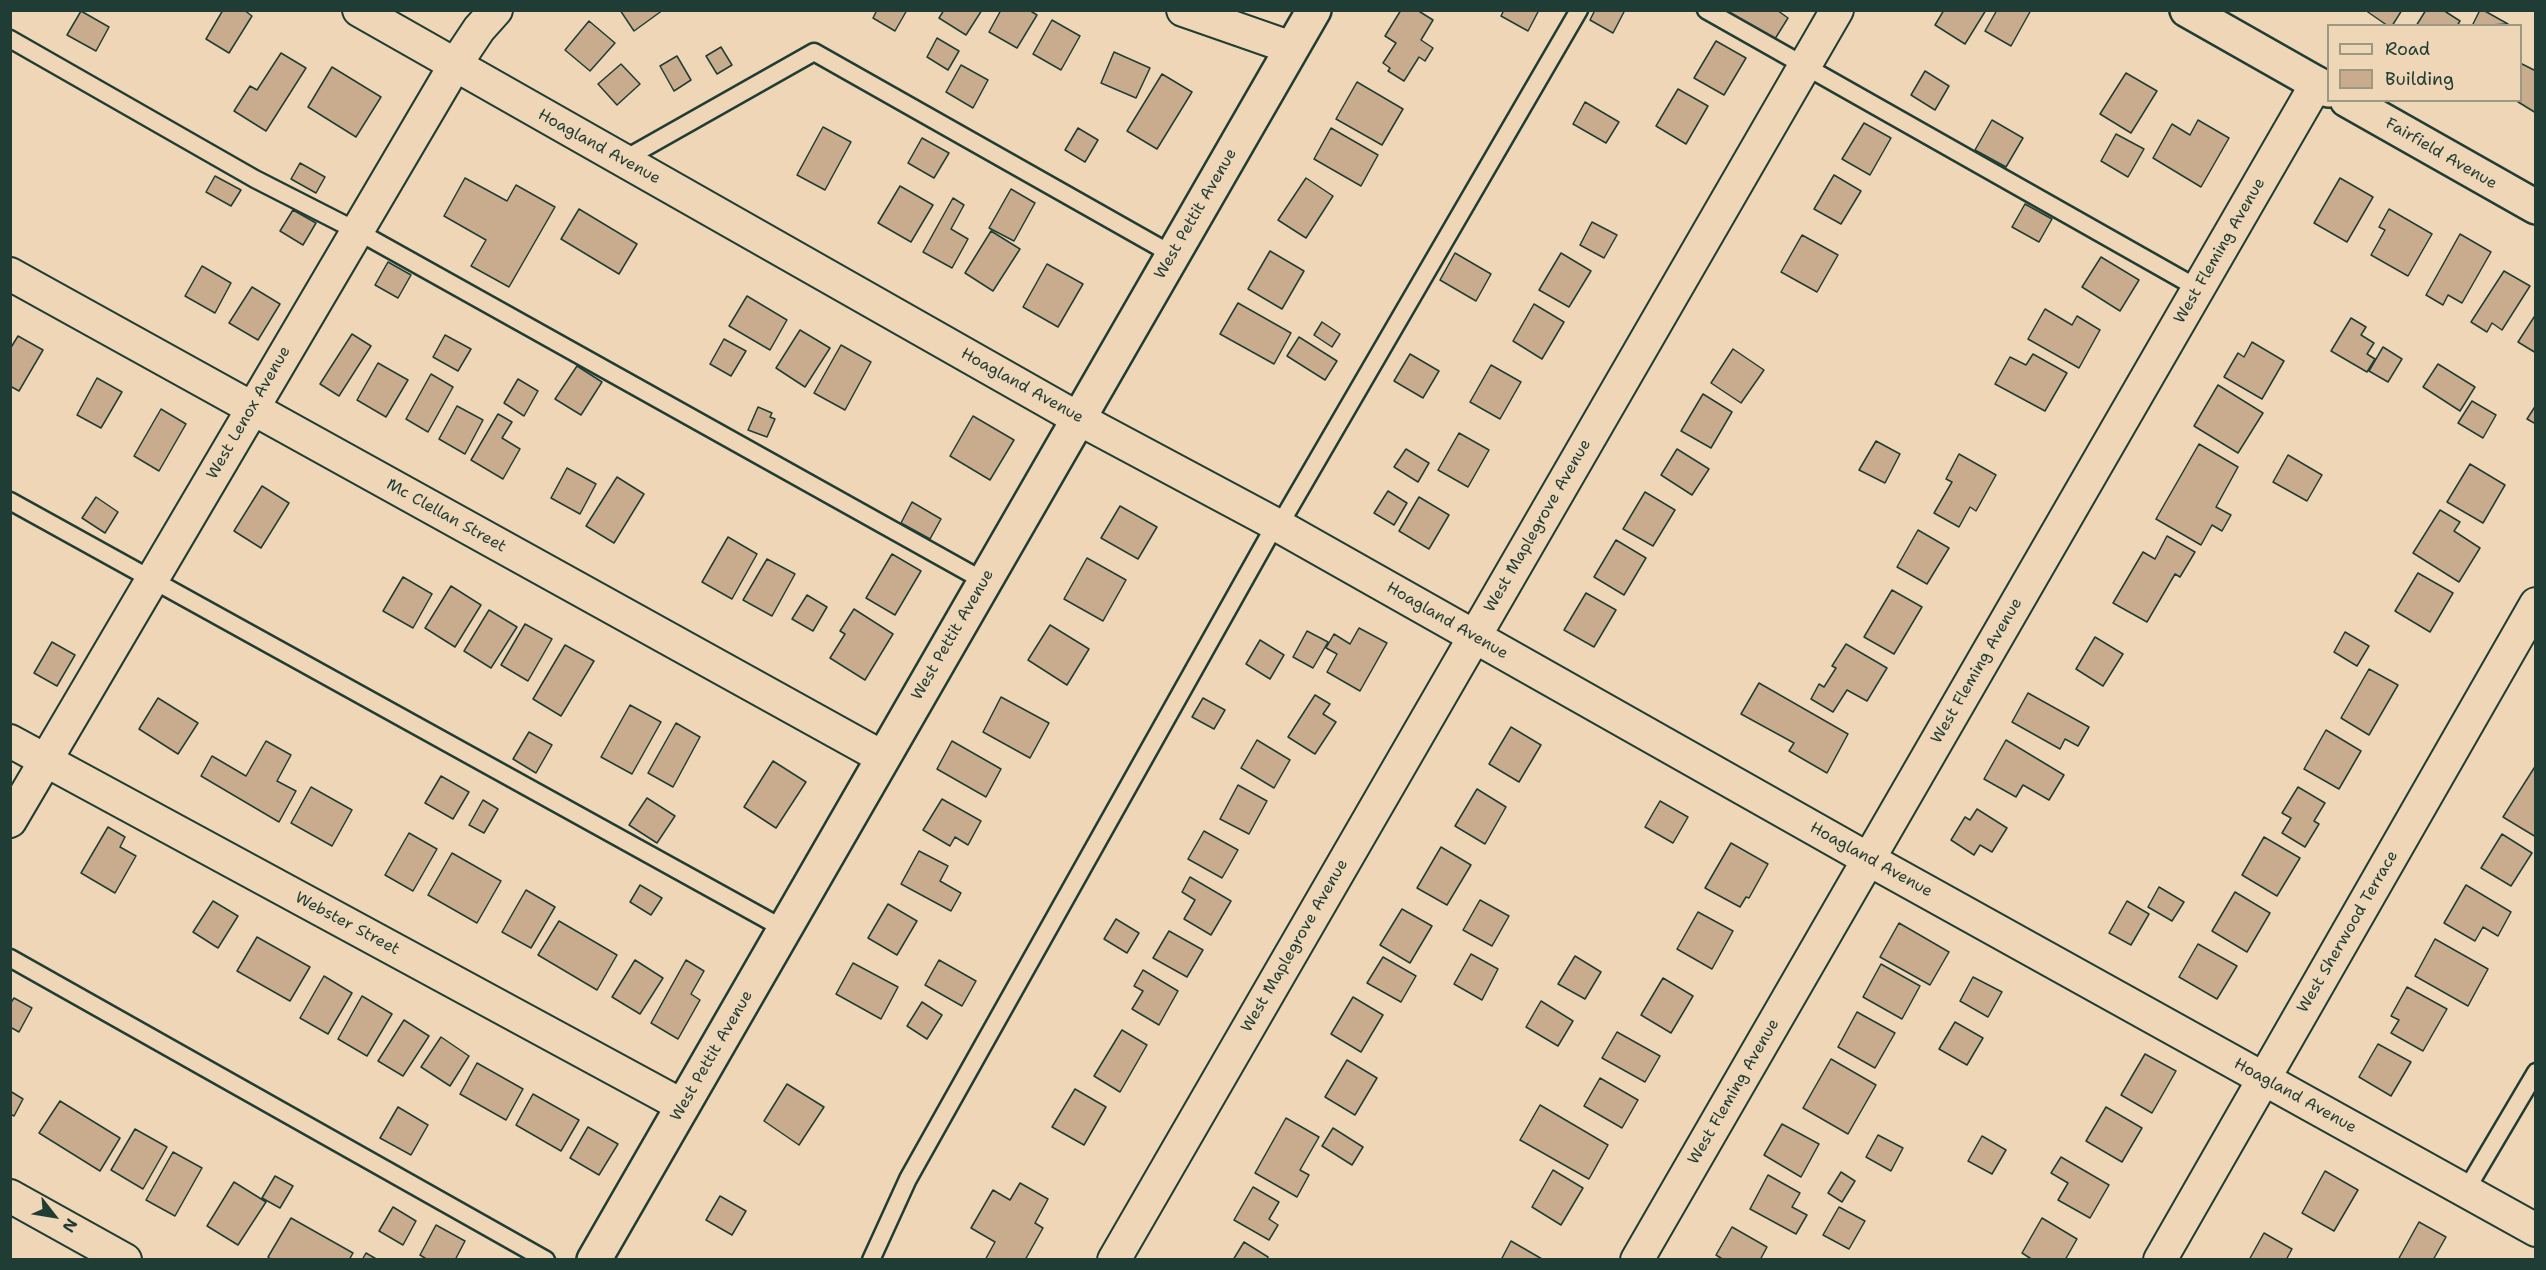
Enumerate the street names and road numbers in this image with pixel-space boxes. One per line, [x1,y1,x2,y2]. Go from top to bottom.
street label: Hoagland Avenue [534,105,664,189]
street label: Fairfield Avenue [2382,114,2500,194]
street label: West Pettit Avenue [1151,145,1241,283]
street label: West Fleming Avenue [2170,175,2270,327]
street label: West Lenox Avenue [203,343,295,483]
street label: Hoagland Avenue [957,344,1087,428]
street label: West Maplegrove Avenue [1481,436,1595,616]
street label: Mc Clellan Street [383,475,509,557]
street label: West Pettit Avenue [908,566,998,704]
street label: Hoagland Avenue [1383,578,1511,664]
street label: West Fleming Avenue [1927,595,2027,747]
street label: Hoagland Avenue [1806,818,1936,902]
street label: West Sherwood Terrace [2294,847,2402,1017]
street label: West Maplegrove Avenue [1238,856,1352,1036]
street label: Webster Street [291,888,403,960]
street label: West Pettit Avenue [667,987,757,1125]
street label: West Fleming Avenue [1684,1016,1784,1168]
street label: Hoagland Avenue [2230,1054,2360,1138]

